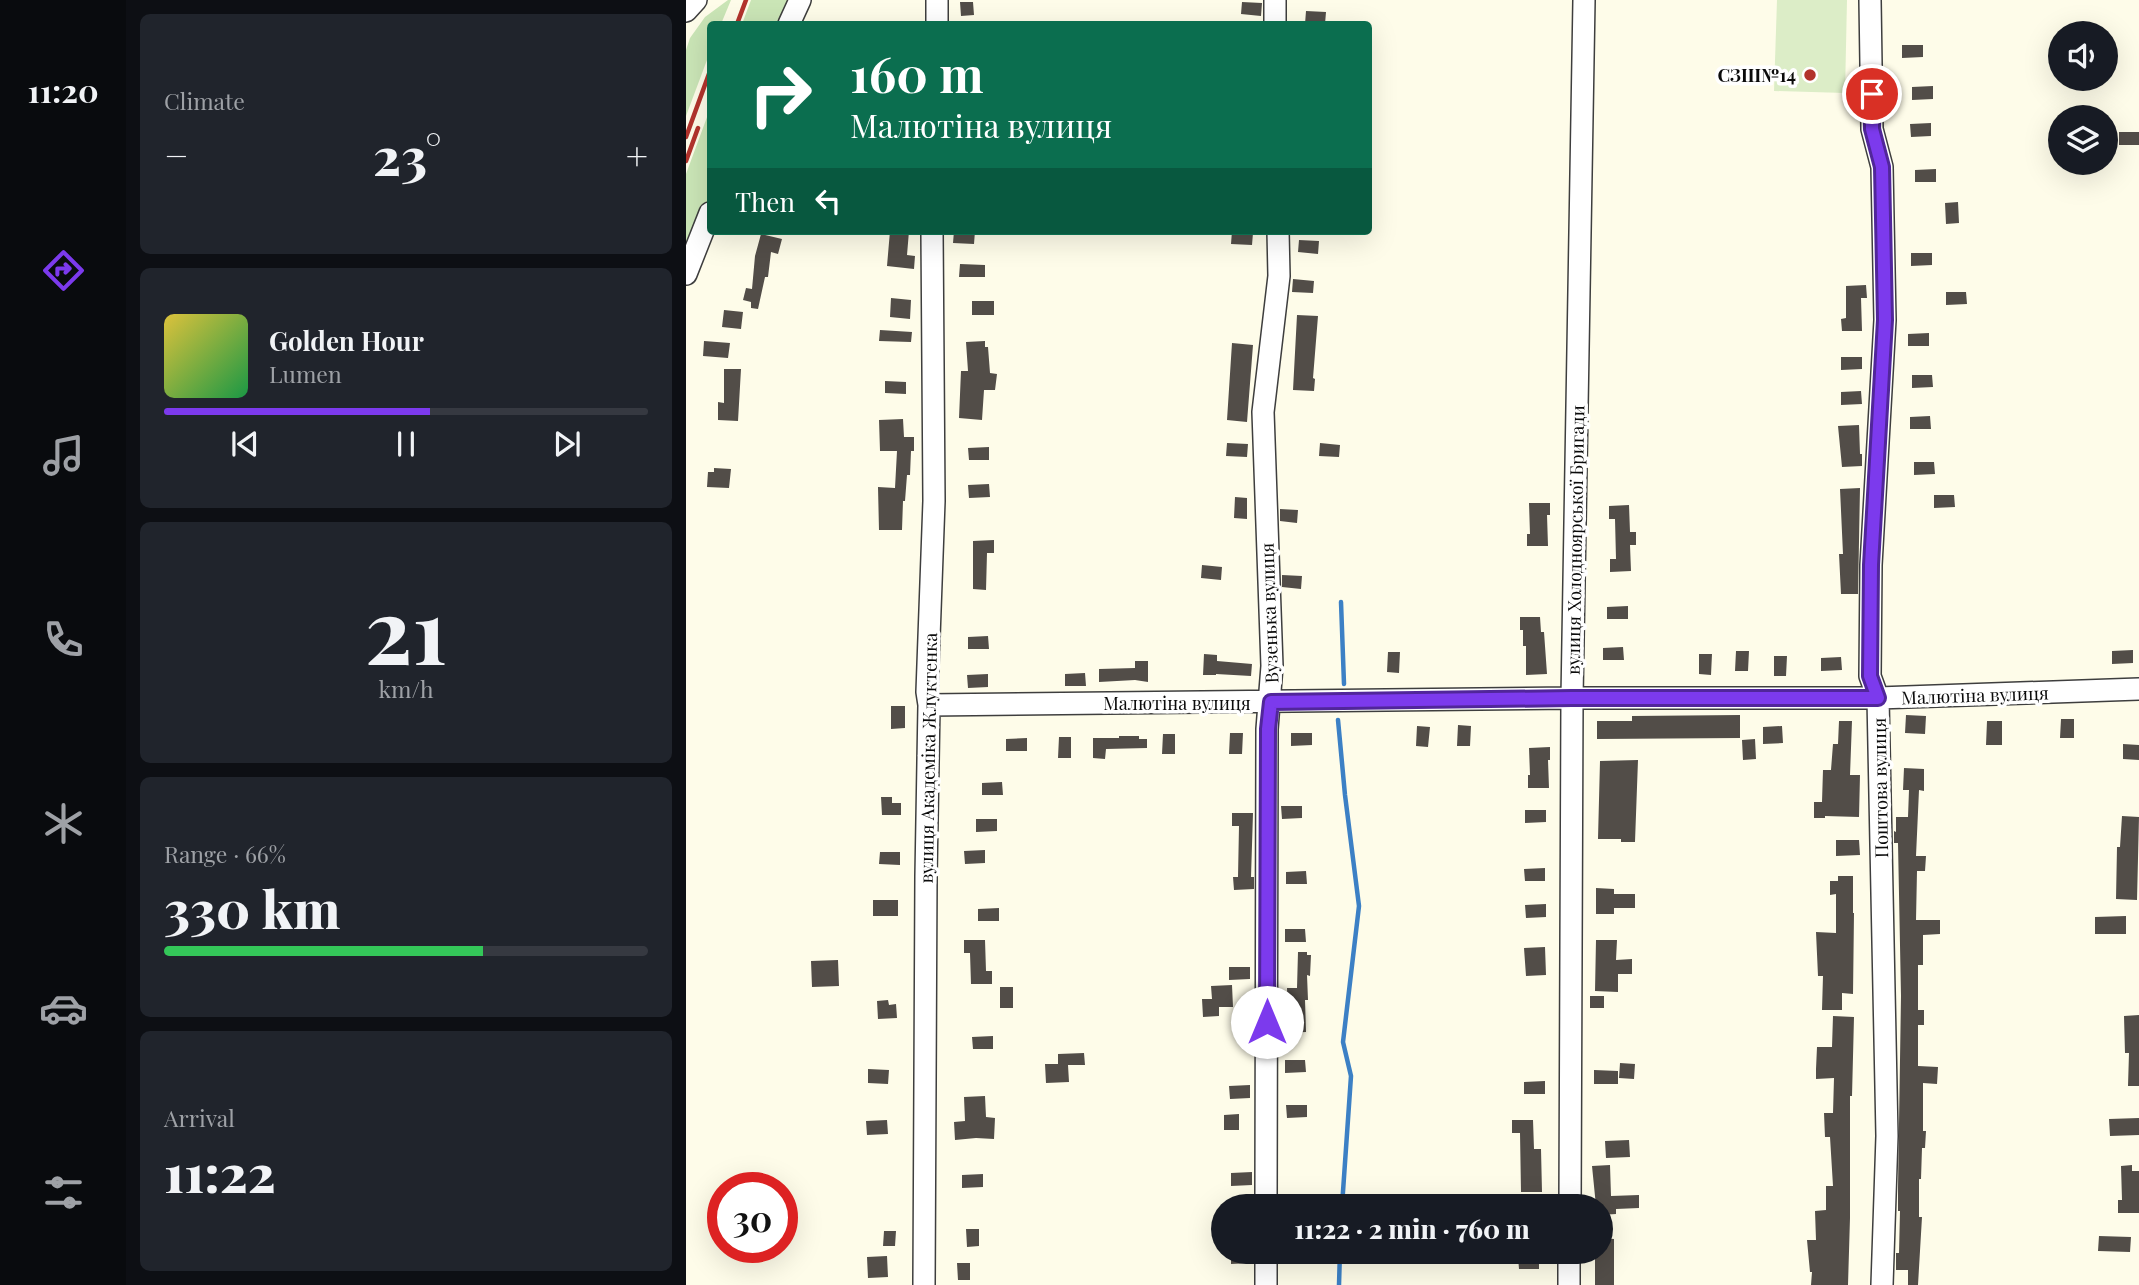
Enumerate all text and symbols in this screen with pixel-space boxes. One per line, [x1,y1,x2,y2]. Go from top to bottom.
map controls [2048,21,2118,175]
button: sound [2048,21,2118,91]
text: 160 m [850,40,984,105]
icon: right [735,49,826,140]
place label: СЗШ№14 [1717,63,1796,87]
pin [1842,64,1902,124]
marker: СЗШ№14 [1802,67,1818,83]
text: 11:20 [27,68,99,111]
icon: arrive [1853,75,1891,113]
text: Climate [164,85,245,116]
text: Малютіна вулиця [850,103,1112,146]
button: layers [2048,105,2118,175]
text: 23° [373,120,441,189]
text: − [164,129,189,180]
text: + [626,129,648,180]
icon: left [809,182,847,220]
text: Then [735,184,795,219]
icon: directions [39,246,88,295]
text: Golden Hour [269,323,424,358]
text: Lumen [269,358,342,389]
street label: вулиця Холодноярської Бригади [1561,405,1589,675]
icon: previous [226,425,264,463]
icon: pause [387,425,425,463]
icon: next [548,425,586,463]
icon: music [39,431,88,480]
street label: Вузенька вулиця [1255,542,1283,684]
text: 21 [365,567,447,688]
icon: phone [39,615,88,664]
street label: вулиця Академіка Жлуктенка [914,632,942,884]
text: km/h [378,673,434,704]
street label: Малютіна вулиця [1901,680,2049,710]
street label: Малютіна вулиця [1103,691,1251,715]
street label: Поштова вулиця [1867,717,1893,858]
icon: climate [39,799,88,848]
text: Range · 66% [164,838,286,869]
text: 330 km [164,873,340,942]
icon: car [39,984,88,1033]
position arrow [1230,985,1304,1059]
text: Arrival [164,1102,235,1133]
text: 11:22 [164,1137,276,1206]
icon: filters [39,1168,88,1217]
speed limit sign: 30 [707,1172,798,1263]
text: 11:22 · 2 min · 760 m [1294,1211,1530,1246]

